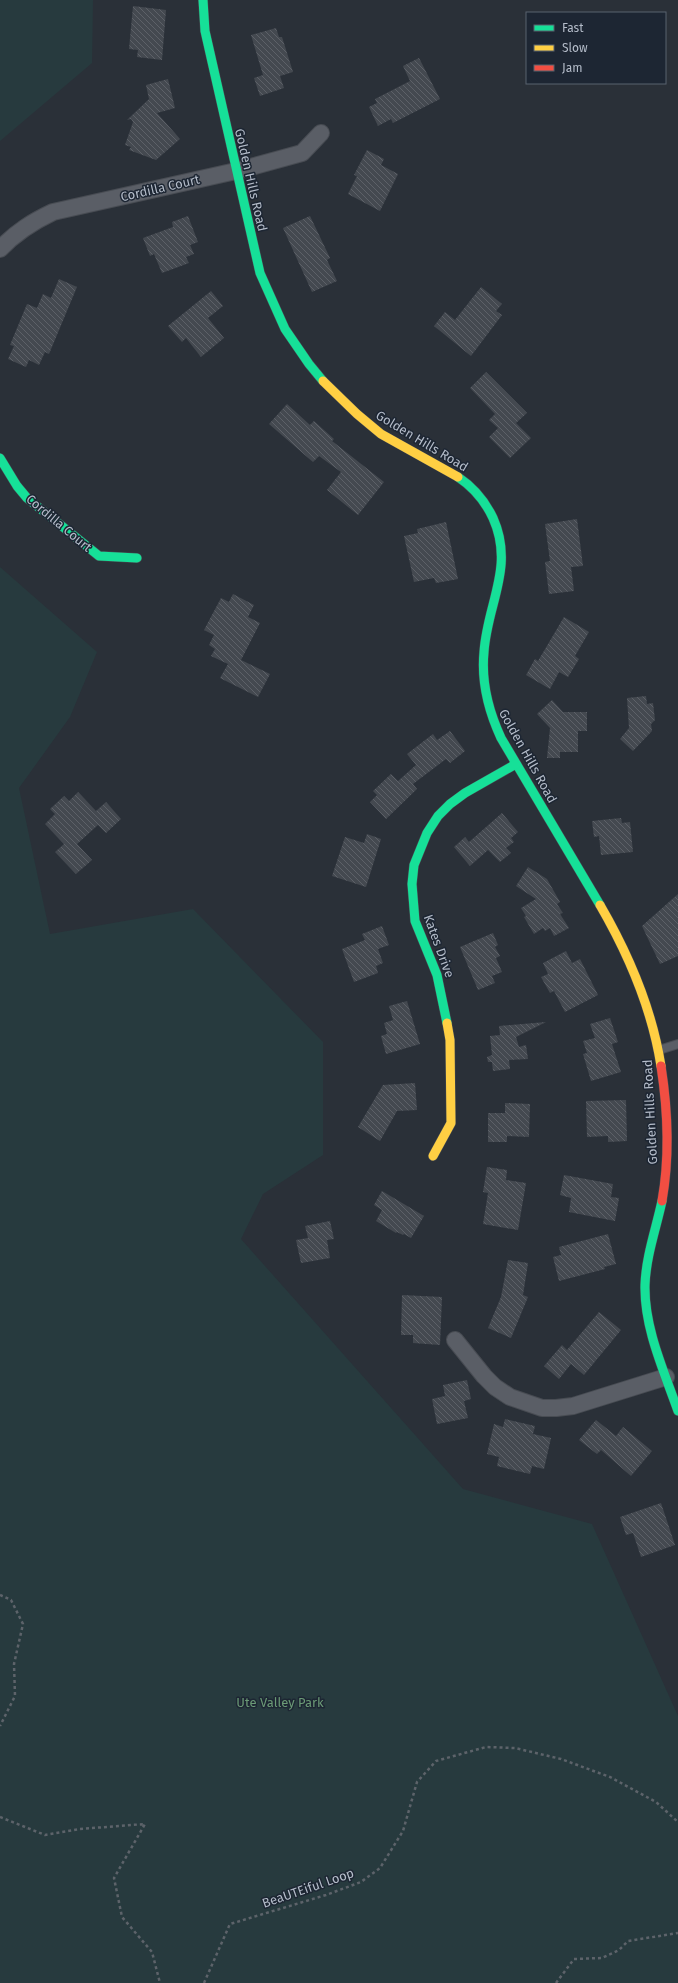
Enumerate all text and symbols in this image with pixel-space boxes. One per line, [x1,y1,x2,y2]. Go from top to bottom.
legend [526,12,666,84]
text: Fast [562,21,584,35]
text: Slow [562,41,588,55]
text: Jam [562,61,582,75]
street label: Golden Hills Road [232,127,270,233]
street label: Cordilla Court [119,172,201,204]
street label: Golden Hills Road [373,408,471,474]
street label: Cordilla Court [23,491,95,555]
street label: Golden Hills Road [496,706,560,806]
street label: Kates Drive [421,912,457,980]
street label: Golden Hills Road [640,1059,660,1165]
park label: Ute Valley Park [236,1695,324,1710]
street label: BeaUTEiful Loop [260,1865,356,1911]

